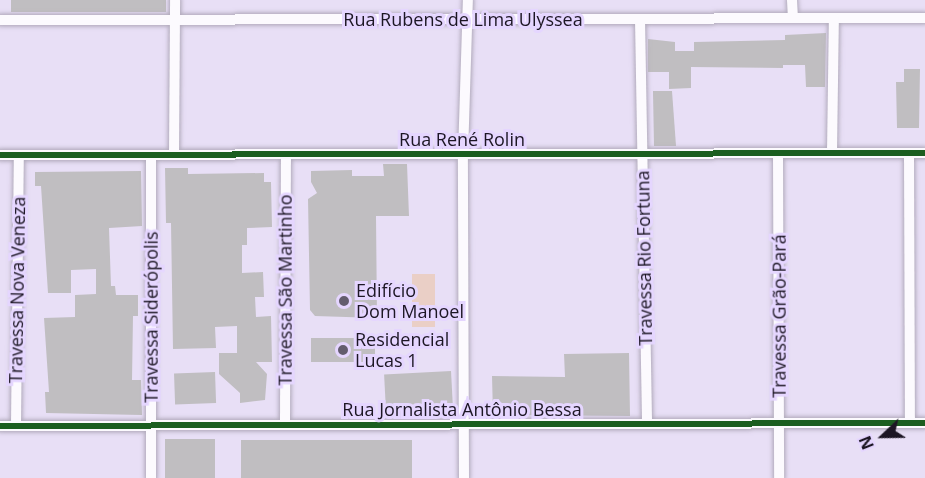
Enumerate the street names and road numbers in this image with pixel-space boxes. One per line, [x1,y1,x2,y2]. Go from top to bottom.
street label: Rua Rubens de Lima Ulyssea [343,8,583,30]
street label: Rua René Rolin [399,128,525,150]
street label: Travessa Rio Fortuna [632,170,656,346]
street label: Travessa São Martinho [274,195,296,385]
street label: Travessa Nova Veneza [5,196,29,384]
street label: Travessa Siderópolis [140,231,162,403]
street label: Travessa Grão-Pará [768,234,790,398]
street label: Rua Jornalista Antônio Bessa [342,398,582,420]

